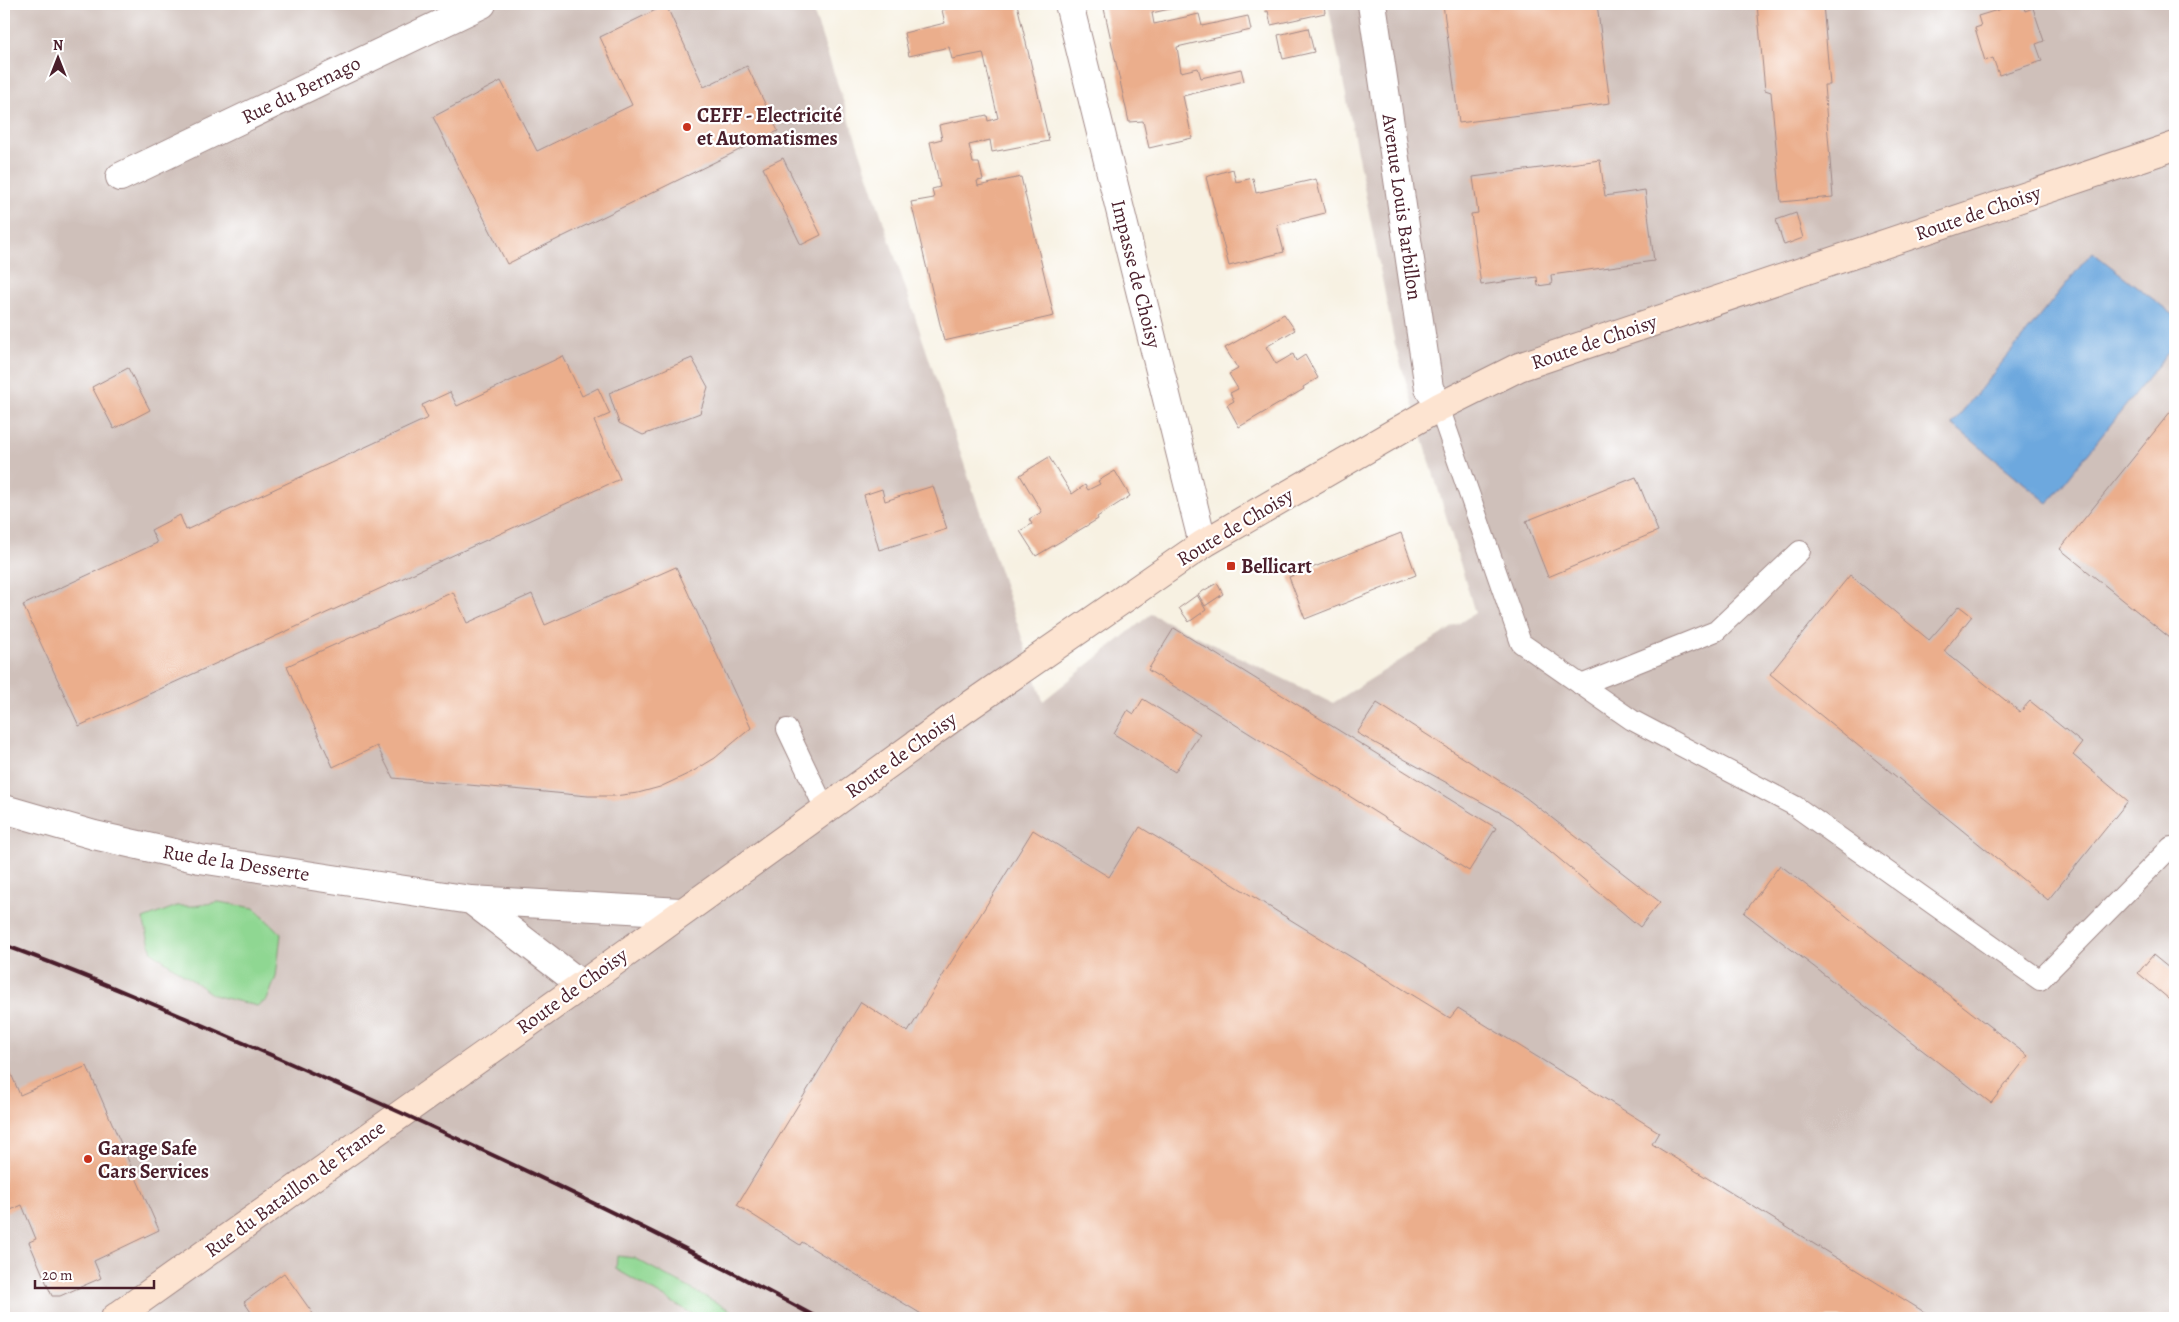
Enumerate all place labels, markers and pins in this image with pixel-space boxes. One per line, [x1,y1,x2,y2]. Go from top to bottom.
place label: CEFF - Electricité et Automatismes [697,102,842,152]
marker: CEFF - Electricité et Automatismes [681,121,693,133]
place label: Bellicart [1241,553,1312,580]
marker: Bellicart [1225,560,1237,572]
place label: Garage Safe Cars Services [98,1135,209,1185]
marker: Garage Safe Cars Services [82,1153,94,1165]

